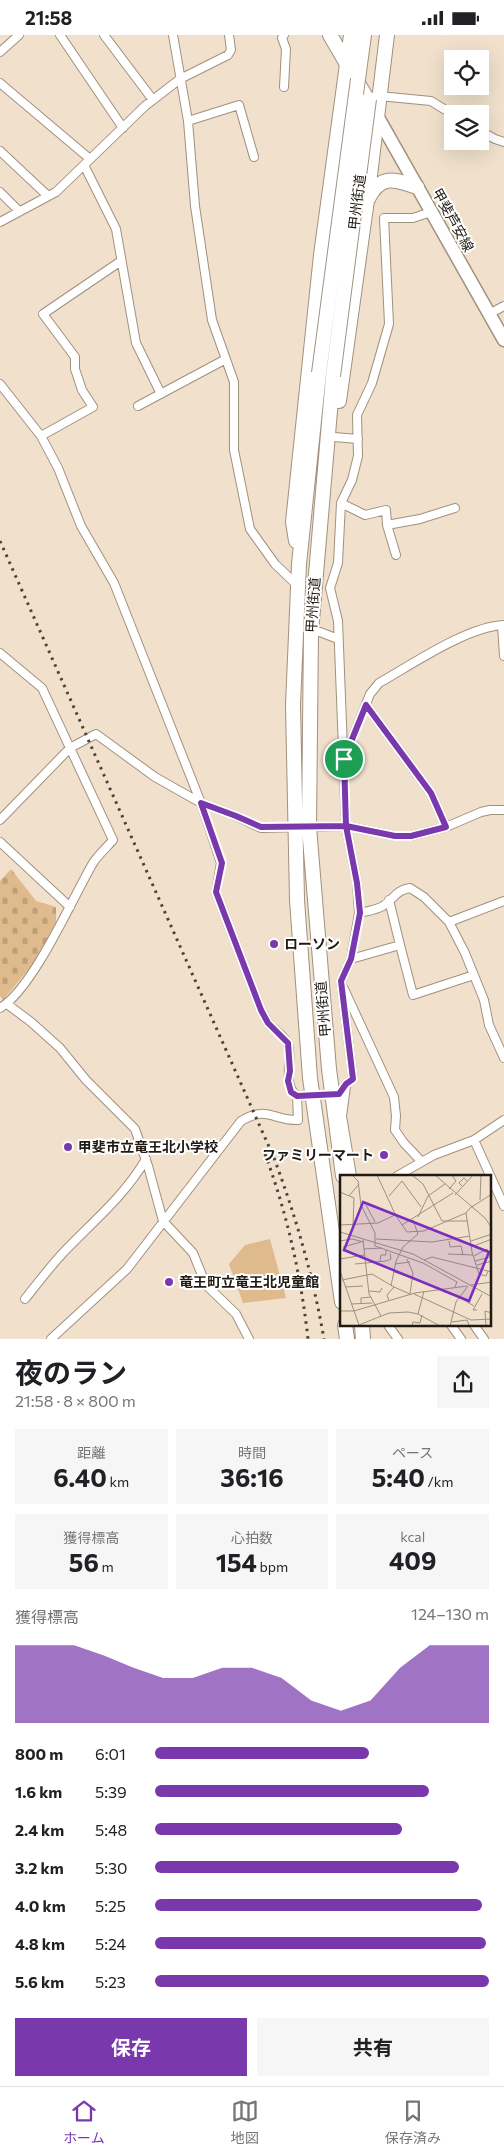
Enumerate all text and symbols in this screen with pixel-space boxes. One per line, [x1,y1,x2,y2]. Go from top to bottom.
text: 21:58 [25,6,72,29]
map controls [444,50,489,150]
button: locate [444,50,489,95]
button: layers [444,105,489,150]
street label: 甲州街道 [345,173,368,231]
street label: 甲斐芦安線 [429,185,478,254]
street label: 甲州街道 [302,576,323,633]
pin [323,738,365,780]
icon: arrive [330,745,358,773]
place label: ローソン [284,935,340,952]
marker: ローソン [268,938,280,950]
street label: 甲州街道 [312,980,333,1038]
place label: 甲斐市立竜王北小学校 [78,1138,218,1155]
marker: 甲斐市立竜王北小学校 [62,1141,74,1153]
place label: ファミリーマート [262,1146,374,1163]
marker: ファミリーマート [378,1149,390,1161]
inset map [340,1175,492,1326]
place label: 竜王町立竜王北児童館 [179,1273,319,1290]
marker: 竜王町立竜王北児童館 [163,1276,175,1288]
text: 夜のラン [15,1355,127,1389]
button: share [437,1356,489,1408]
text: 21:58 · 8 × 800 m [15,1391,136,1410]
text: 距離 [77,1444,105,1461]
text: 時間 [238,1444,266,1461]
text: ペース [392,1444,433,1461]
text: 6.40 [53,1462,107,1492]
text: 36:16 [220,1462,284,1492]
text: 5:40 [372,1462,425,1492]
text: km [107,1473,129,1490]
text: /km [425,1473,454,1490]
text: kcal [400,1528,425,1545]
text: 獲得標高 [63,1529,119,1546]
text: 心拍数 [231,1529,273,1546]
text: 409 [389,1545,436,1575]
text: 56 [69,1547,99,1577]
text: 154 [216,1547,257,1577]
text: m [99,1558,114,1575]
text: bpm [257,1558,288,1575]
text: 124–130 m [411,1604,489,1623]
text: 獲得標高 [15,1607,79,1626]
text: 800 m [15,1744,63,1763]
text: 6:01 [95,1744,126,1763]
text: 1.6 km [15,1782,62,1801]
text: 5:39 [95,1782,127,1801]
text: 2.4 km [15,1820,64,1839]
text: 5:48 [95,1820,127,1839]
text: 3.2 km [15,1858,64,1877]
text: 5:30 [95,1858,128,1877]
text: 4.0 km [15,1896,66,1915]
text: 5:25 [95,1896,126,1915]
text: 4.8 km [15,1934,65,1953]
text: 5:24 [95,1934,126,1953]
text: 5.6 km [15,1972,64,1991]
text: 5:23 [95,1972,126,1991]
button: 保存 [15,2018,247,2076]
button: 共有 [257,2018,489,2076]
tab: ホーム [63,2097,105,2147]
tab: 地図 [231,2097,259,2147]
tab: 保存済み [385,2097,441,2147]

